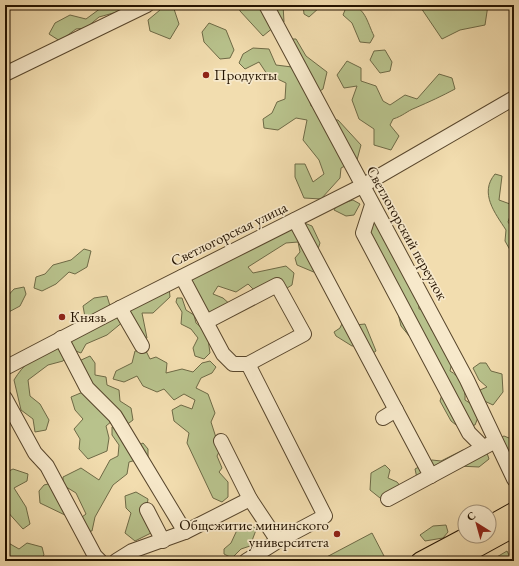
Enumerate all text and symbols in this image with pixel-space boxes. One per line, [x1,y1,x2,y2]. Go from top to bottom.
place label: Продукты [214,65,277,84]
marker: Продукты [201,70,211,80]
street label: Светлогорский переулок [363,162,452,303]
street label: Светлогорская улица [167,197,290,270]
place label: Князь [70,307,106,326]
marker: Князь [57,312,67,322]
north arrow [457,504,497,544]
text: С [464,508,478,524]
place label: Общежитие мининского университета [179,515,329,551]
marker: Общежитие мининского университета [332,529,342,539]

